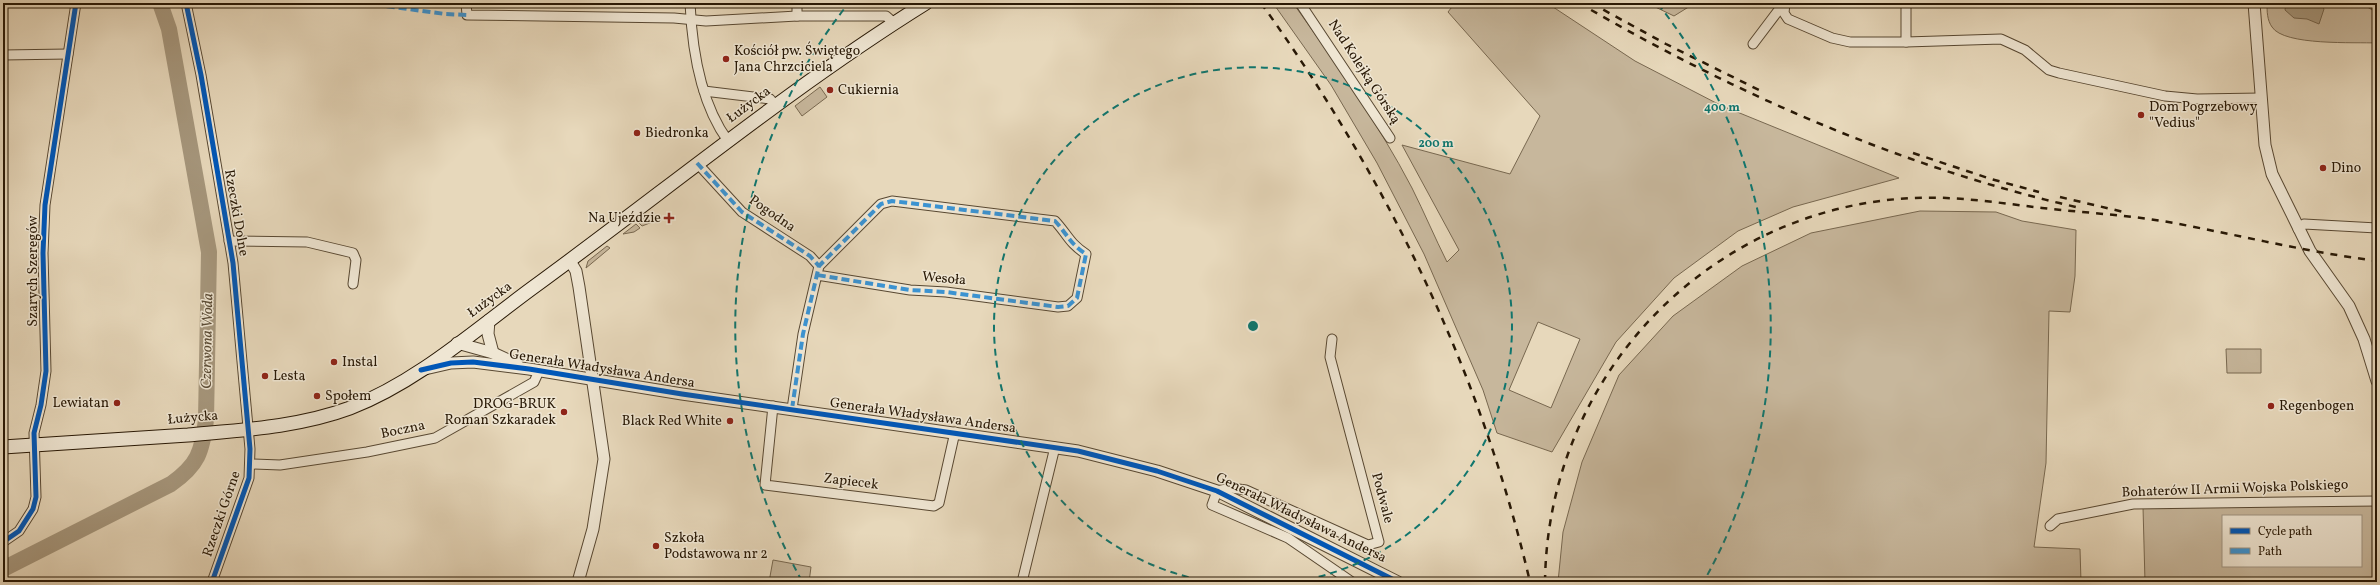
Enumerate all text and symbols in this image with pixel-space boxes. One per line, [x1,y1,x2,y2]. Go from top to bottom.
street label: Nad Kolejką Górską [1323,16,1405,128]
place label: Kościół pw. Świętego Jana Chrzciciela [734,41,860,77]
marker: Kościół pw. Świętego Jana Chrzciciela [721,54,731,64]
place label: Cukiernia [838,81,899,100]
street label: Łużycka [723,82,775,128]
marker: Cukiernia [825,85,835,95]
place label: Dom Pogrzebowy "Vedius" [2149,98,2258,133]
text: 400 m [1704,100,1740,116]
marker: Dom Pogrzebowy "Vedius" [2136,110,2146,120]
place label: Biedronka [645,124,709,143]
marker: Biedronka [632,128,642,138]
text: 200 m [1418,136,1454,152]
place label: Dino [2331,159,2361,178]
marker: Dino [2318,163,2328,173]
street label: Rzeczki Dolne [219,168,253,258]
street label: Pogodna [745,191,799,237]
place label: Na Ujeździe [588,209,661,228]
marker: Na Ujeździe [664,213,674,223]
street label: Szarych Szeregów [24,215,43,327]
street label: Wesoła [921,268,967,290]
street label: Łużycka [464,277,516,323]
water label: Czerwona Woda [197,293,219,389]
centre of rings [1246,319,1260,333]
street label: Generała Władysława Andersa [508,345,696,393]
place label: Instal [342,353,377,372]
marker: Instal [329,357,339,367]
place label: Lesta [273,367,305,386]
marker: Lesta [260,371,270,381]
place label: Społem [325,387,371,406]
marker: Społem [312,391,322,401]
place label: Lewiatan [53,394,109,413]
street label: Generała Władysława Andersa [829,394,1017,438]
place label: DROG-BRUK Roman Szkaradek [444,395,557,430]
place label: Regenbogen [2279,397,2354,416]
marker: Lewiatan [112,398,122,408]
marker: Regenbogen [2266,401,2276,411]
street label: Łużycka [167,406,219,430]
marker: DROG-BRUK Roman Szkaradek [559,407,569,417]
place label: Black Red White [622,412,722,431]
street label: Boczna [379,416,427,444]
marker: Black Red White [725,416,735,426]
street label: Rzeczki Górne [198,468,246,559]
street label: Generała Władysława Andersa [1212,468,1390,568]
street label: Zapiecek [822,469,880,495]
street label: Podwale [1366,471,1398,526]
street label: Bohaterów II Armii Wojska Polskiego [2121,476,2349,502]
legend [2222,515,2362,567]
text: Cycle path [2258,524,2313,540]
place label: Szkoła Podstawowa nr 2 [664,529,768,564]
marker: Szkoła Podstawowa nr 2 [651,541,661,551]
text: Path [2258,544,2282,560]

